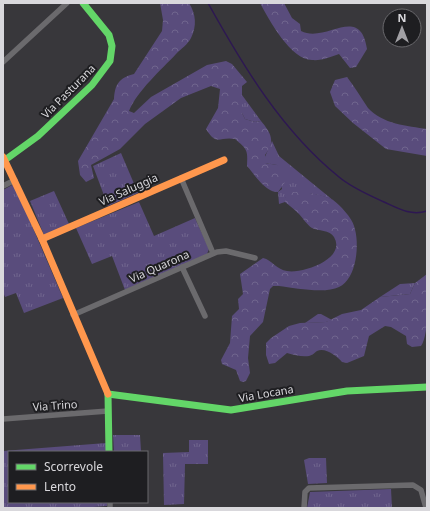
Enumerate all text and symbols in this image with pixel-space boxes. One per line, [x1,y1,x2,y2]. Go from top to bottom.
north arrow [382,8,422,48]
text: N [398,10,406,25]
street label: Via Pasturana [38,61,98,121]
street label: Via Saluggia [96,169,160,209]
street label: Via Quarona [127,246,191,286]
street label: Via Locana [237,381,295,405]
street label: Via Trino [32,396,78,414]
legend [8,451,148,503]
text: Scorrevole [44,458,103,475]
text: Lento [44,478,76,495]

